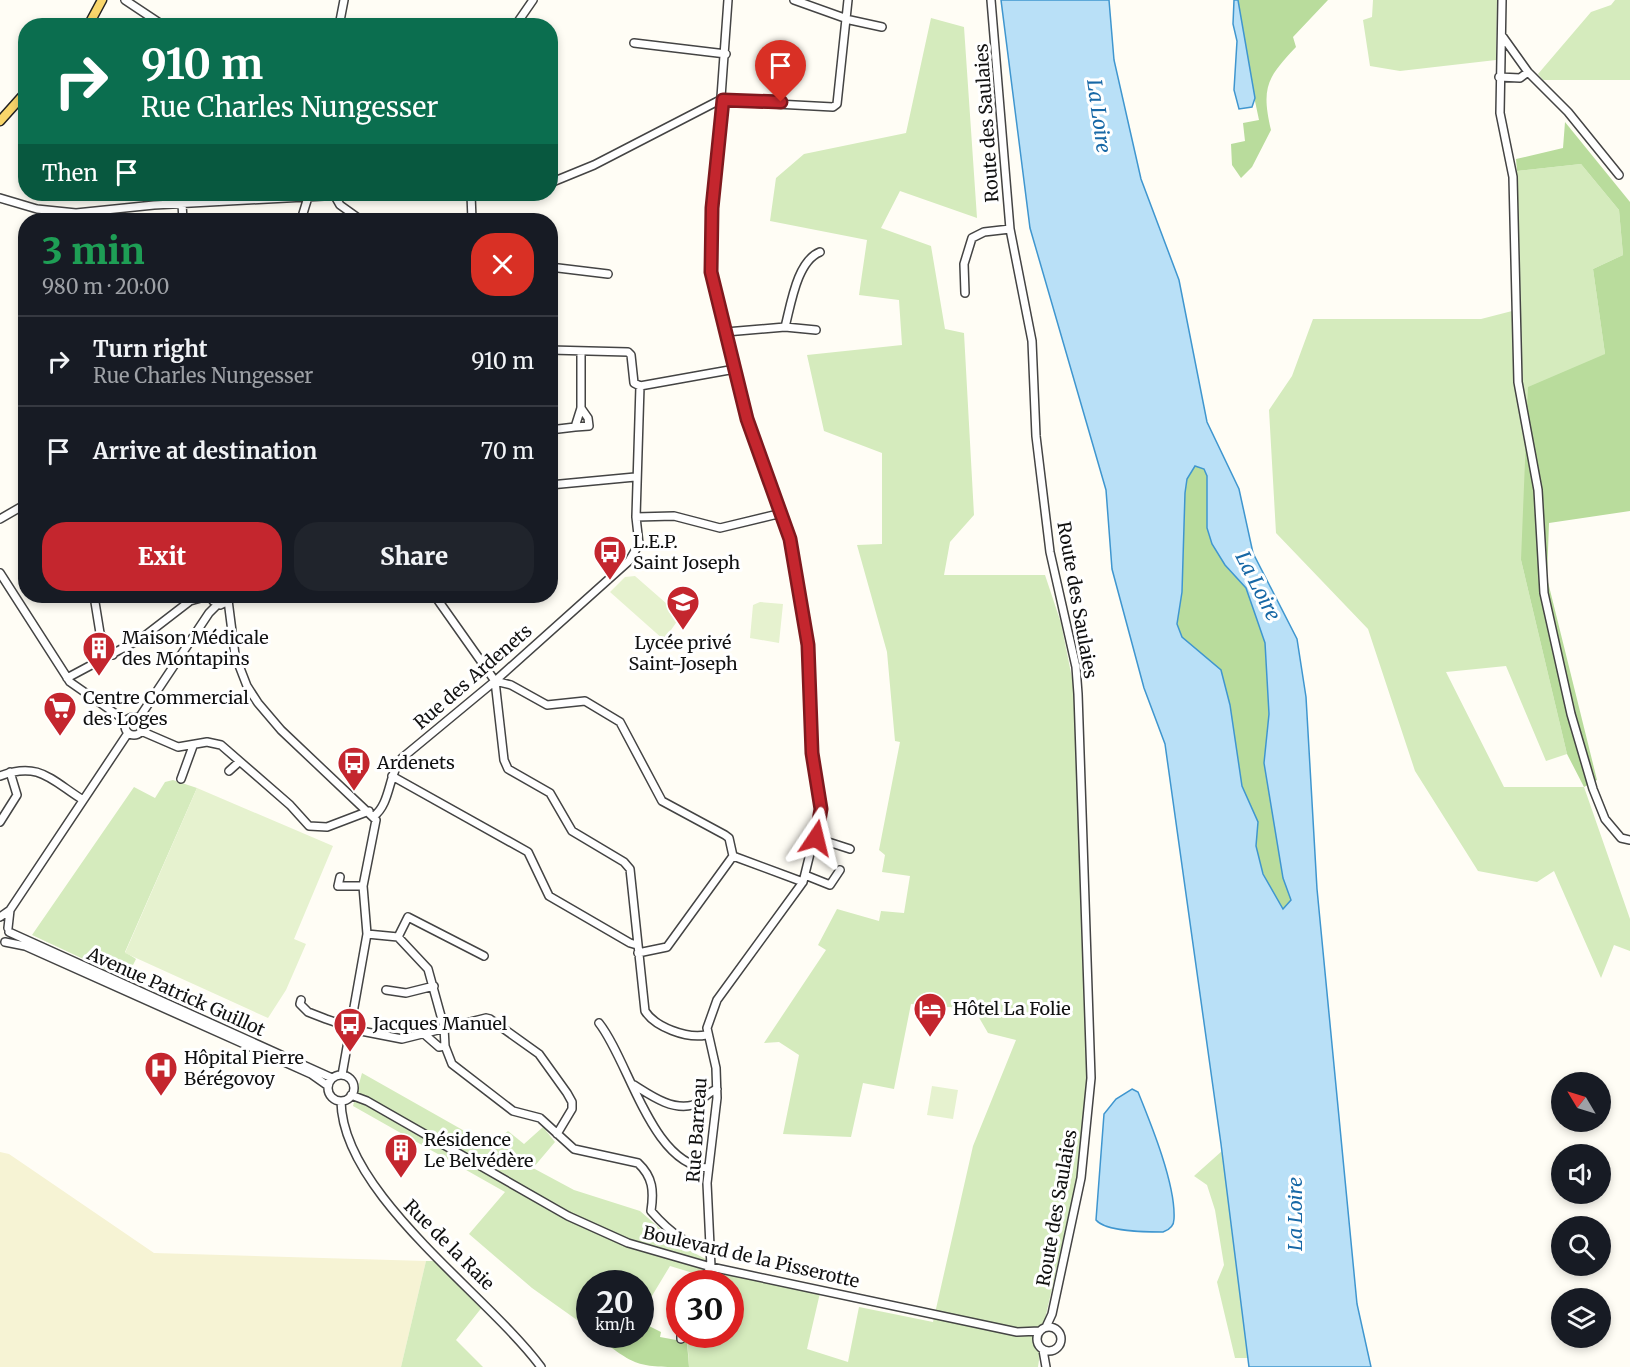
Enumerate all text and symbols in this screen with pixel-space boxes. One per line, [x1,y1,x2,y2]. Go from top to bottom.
text: 910 m [141,38,263,90]
pin [755,40,806,102]
icon: right [42,42,120,120]
street label: Route des Saulaies [969,43,1004,203]
icon: arrive [764,49,797,82]
water label: La Loire [1082,77,1117,154]
text: Rue Charles Nungesser [141,90,438,124]
icon: arrive [110,156,143,189]
text: Then [42,159,98,187]
text: 3 min [42,229,145,274]
button: close [471,233,534,296]
text: 980 m · 20:00 [42,274,169,299]
text: Turn right [93,335,207,363]
icon: right [42,345,75,378]
text: 910 m [471,347,534,375]
text: Rue Charles Nungesser [93,363,313,388]
icon: arrive [42,435,75,468]
text: Arrive at destination [93,437,317,465]
text: 70 m [481,437,534,465]
street label: Route des Saulaies [1052,520,1103,680]
button: Exit [42,522,282,591]
button: Share [294,522,534,591]
place label: L.E.P. Saint Joseph [633,530,740,574]
bus stop icon: L.E.P. Saint Joseph [592,534,628,581]
water label: La Loire [1230,547,1286,625]
school or university icon: Lycée privé Saint-Joseph [665,584,701,631]
street label: Rue des Ardenets [409,619,536,734]
place label: Maison Médicale des Montapins [122,626,269,670]
building icon: Maison Médicale des Montapins [81,630,117,677]
place label: Lycée privé Saint-Joseph [628,631,738,675]
place label: Centre Commercial des Loges [83,686,249,730]
supermarket icon: Centre Commercial des Loges [42,690,78,737]
bus stop icon: Ardenets [336,745,372,792]
place label: Ardenets [376,751,455,774]
position arrow [784,806,848,870]
street label: Avenue Patrick Guillot [83,941,269,1041]
hotel icon: Hôtel La Folie [912,991,948,1038]
place label: Hôtel La Folie [953,997,1071,1020]
bus stop icon: Jacques Manuel [332,1006,368,1053]
place label: Jacques Manuel [372,1012,508,1035]
place label: Hôpital Pierre Bérégovoy [184,1046,304,1090]
hospital icon: Hôpital Pierre Bérégovoy [143,1050,179,1097]
north arrow [1551,1072,1611,1132]
map controls [1551,1072,1611,1348]
street label: Rue Barreau [681,1077,712,1183]
street label: Route des Saulaies [1031,1127,1082,1288]
place label: Résidence Le Belvédère [424,1128,533,1172]
building icon: Résidence Le Belvédère [383,1132,419,1179]
button: sound [1551,1144,1611,1204]
water label: La Loire [1282,1177,1307,1251]
street label: Rue de la Raie [399,1195,499,1295]
button: search [1551,1216,1611,1276]
street label: Boulevard de la Pisserotte [641,1220,862,1293]
speed limit sign: 30 [666,1270,744,1348]
text: 20 [596,1283,634,1321]
button: layers [1551,1288,1611,1348]
text: km/h [595,1315,635,1334]

